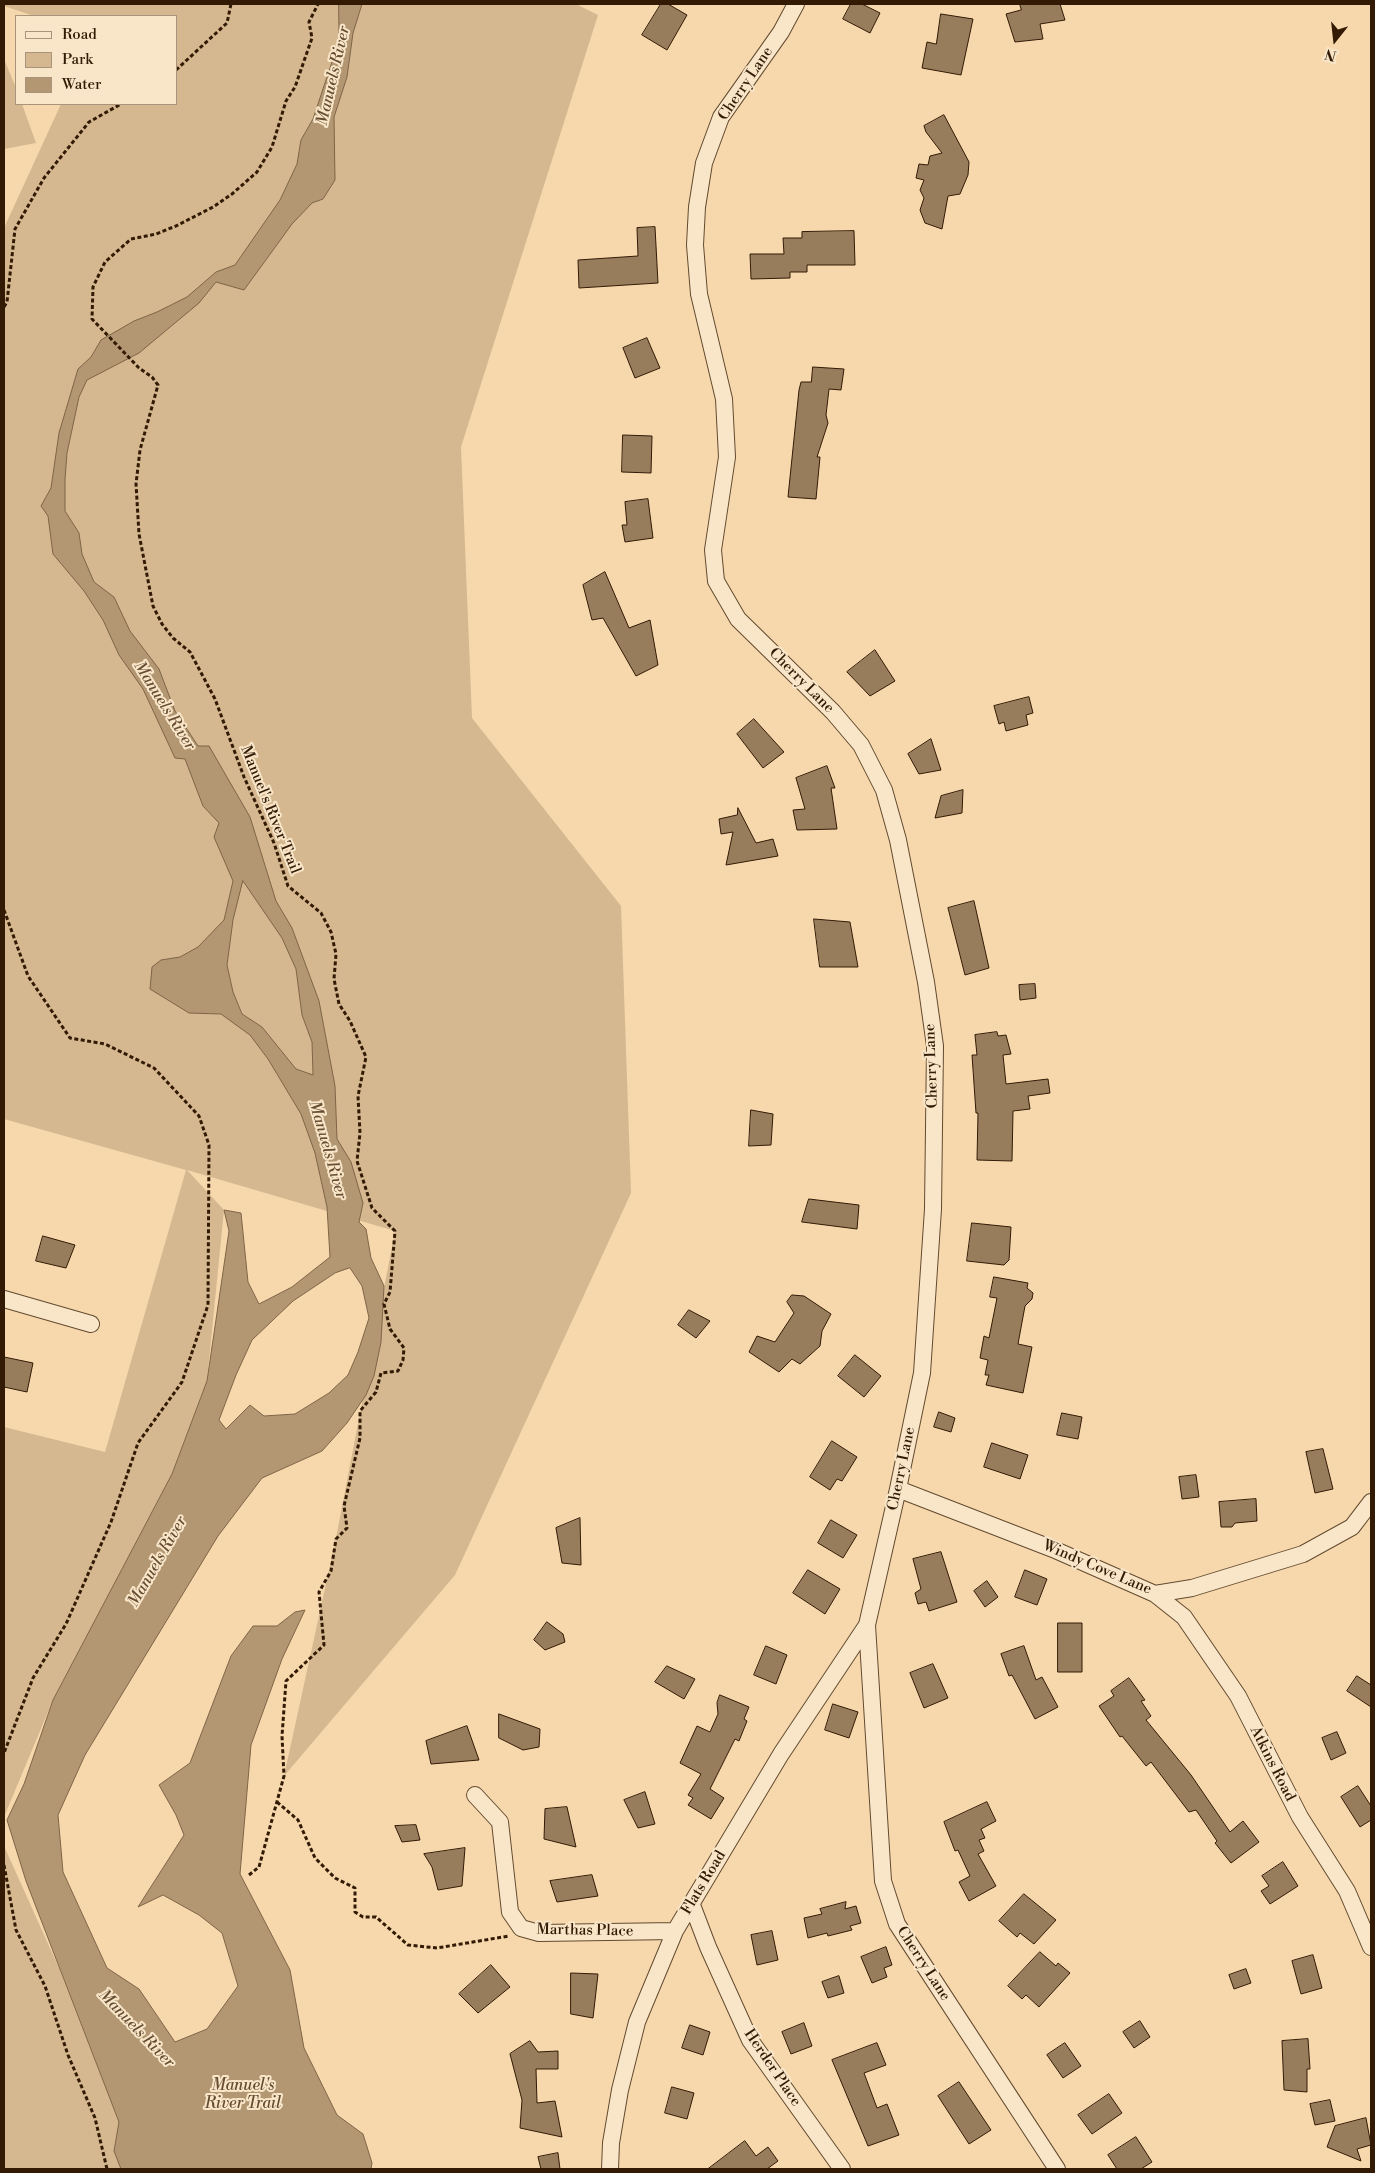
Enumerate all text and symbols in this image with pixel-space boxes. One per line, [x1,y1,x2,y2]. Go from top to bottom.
legend [15,15,178,105]
north arrow [1310,15,1360,65]
water label: Manuels River [313,24,355,128]
text: Road [62,25,97,44]
street label: Cherry Lane [715,44,777,124]
text: N [1323,44,1339,65]
text: Park [62,50,93,69]
text: Water [62,75,101,94]
street label: Cherry Lane [765,645,837,717]
water label: Manuels River [129,658,199,754]
street label: Manuel's River Trail [236,743,304,877]
street label: Cherry Lane [922,1023,942,1109]
water label: Manuels River [304,1099,350,1201]
street label: Cherry Lane [884,1426,920,1512]
water label: Manuels River [124,1513,192,1611]
street label: Windy Cove Lane [1040,1537,1154,1599]
street label: Atkins Road [1245,1723,1299,1805]
street label: Flats Road [678,1848,730,1918]
street label: Marthas Place [536,1921,634,1941]
street label: Cherry Lane [892,1923,954,2005]
water label: Manuels River [94,1986,178,2072]
street label: Herder Place [740,2026,804,2110]
water label: Manuel's River Trail [205,2076,281,2114]

